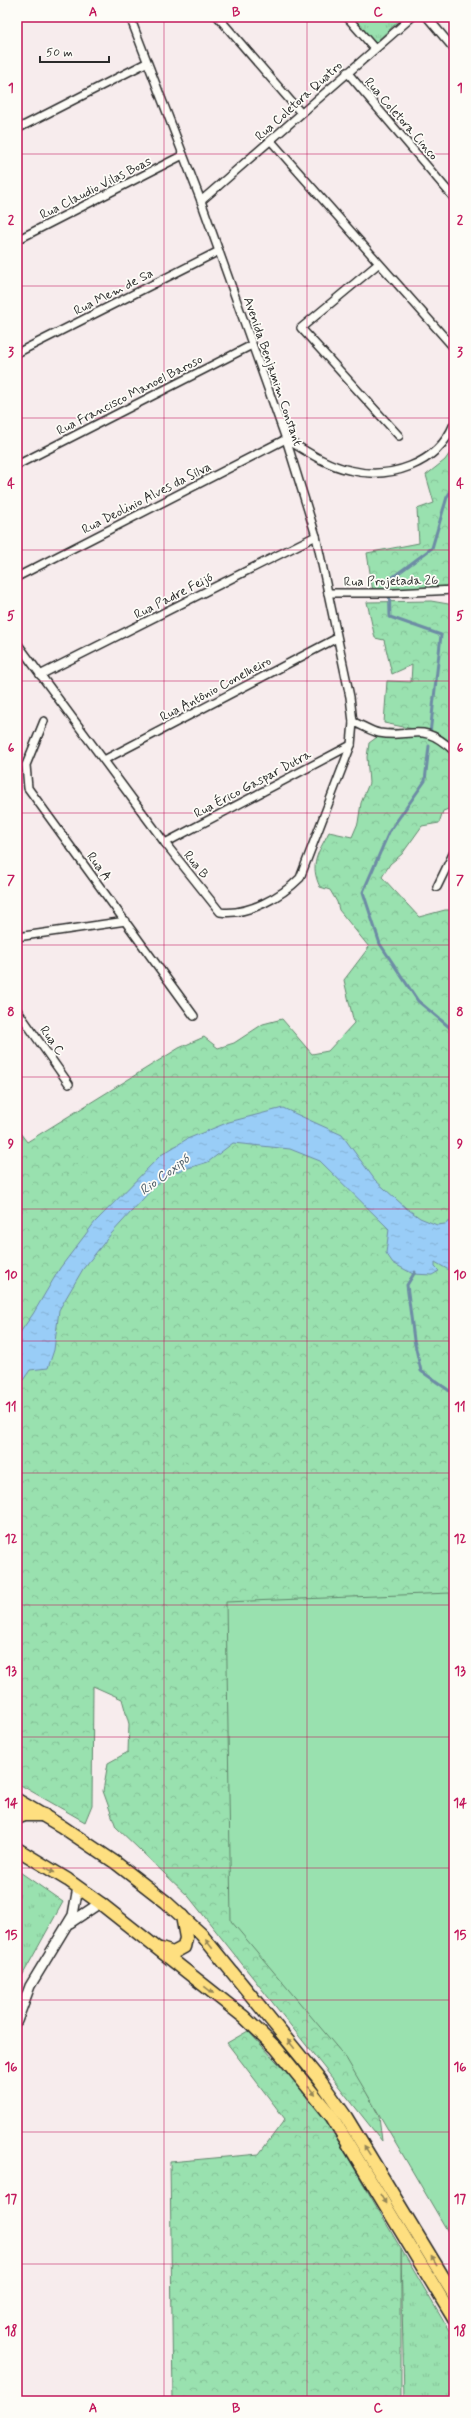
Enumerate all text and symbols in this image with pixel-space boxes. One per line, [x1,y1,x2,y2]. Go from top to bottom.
text: A [89,4,97,21]
text: B [232,4,241,21]
text: C [373,4,383,21]
scale bar [40,38,109,64]
text: 50 m [46,45,73,61]
street label: Rua Coletora Quatro [252,57,346,145]
street label: Rua Coletora Cinco [360,74,442,164]
text: 1 [8,80,14,97]
text: 1 [457,80,463,97]
street label: Rua Claudio Vilas Boas [37,153,154,224]
text: 2 [8,212,15,229]
text: 2 [457,212,464,229]
street label: Rua Mem de Sa [71,265,156,320]
street label: Avenida Benjamim Constant [239,295,306,448]
text: 3 [8,344,14,361]
text: 3 [457,344,463,361]
street label: Rua Francisco Manoel Baroso [54,351,206,440]
street label: Rua Deolinio Alves da Silva [79,458,215,538]
text: 4 [7,476,15,493]
text: 4 [456,476,464,493]
street label: Rua Padre Feijó [131,569,216,624]
street label: Rua Projetada 26 [344,572,438,591]
text: 5 [7,608,15,625]
text: 5 [456,608,464,625]
street label: Rua Antônio Conelheiro [157,653,274,726]
text: 6 [8,740,15,757]
text: 6 [457,740,464,757]
street label: Rua Érico Gaspar Dutra [191,745,314,822]
street label: Rua B [179,847,212,883]
street label: Rua A [83,849,115,885]
text: 7 [7,872,15,889]
text: 7 [456,872,464,889]
text: 8 [7,1004,15,1021]
text: 8 [456,1004,464,1021]
street label: Rua C [35,1023,68,1059]
text: 9 [8,1136,15,1153]
text: 9 [457,1136,464,1153]
water label: Rio Coxipó [136,1150,194,1199]
text: 10 [4,1267,18,1284]
text: 10 [453,1267,467,1284]
text: 11 [5,1399,17,1416]
text: 11 [454,1399,466,1416]
text: 12 [5,1531,17,1548]
text: 12 [454,1531,466,1548]
text: 13 [5,1663,17,1680]
text: 13 [454,1663,466,1680]
text: 14 [4,1795,18,1812]
text: 14 [453,1795,467,1812]
one-way arrow [44,1866,56,1873]
text: 15 [5,1927,17,1944]
text: 15 [454,1927,466,1944]
one-way arrow [205,1938,213,1949]
one-way arrow [204,1986,215,1995]
one-way arrow [287,2039,296,2050]
text: 16 [4,2059,18,2076]
text: 16 [453,2059,467,2076]
one-way arrow [308,2085,317,2096]
one-way arrow [364,2144,371,2156]
text: 17 [5,2191,18,2208]
text: 17 [454,2191,467,2208]
one-way arrow [379,2194,387,2204]
one-way arrow [430,2256,438,2266]
text: 18 [5,2323,17,2340]
text: 18 [454,2323,466,2340]
text: A [89,2400,97,2417]
text: B [232,2400,241,2417]
text: C [373,2400,383,2417]

